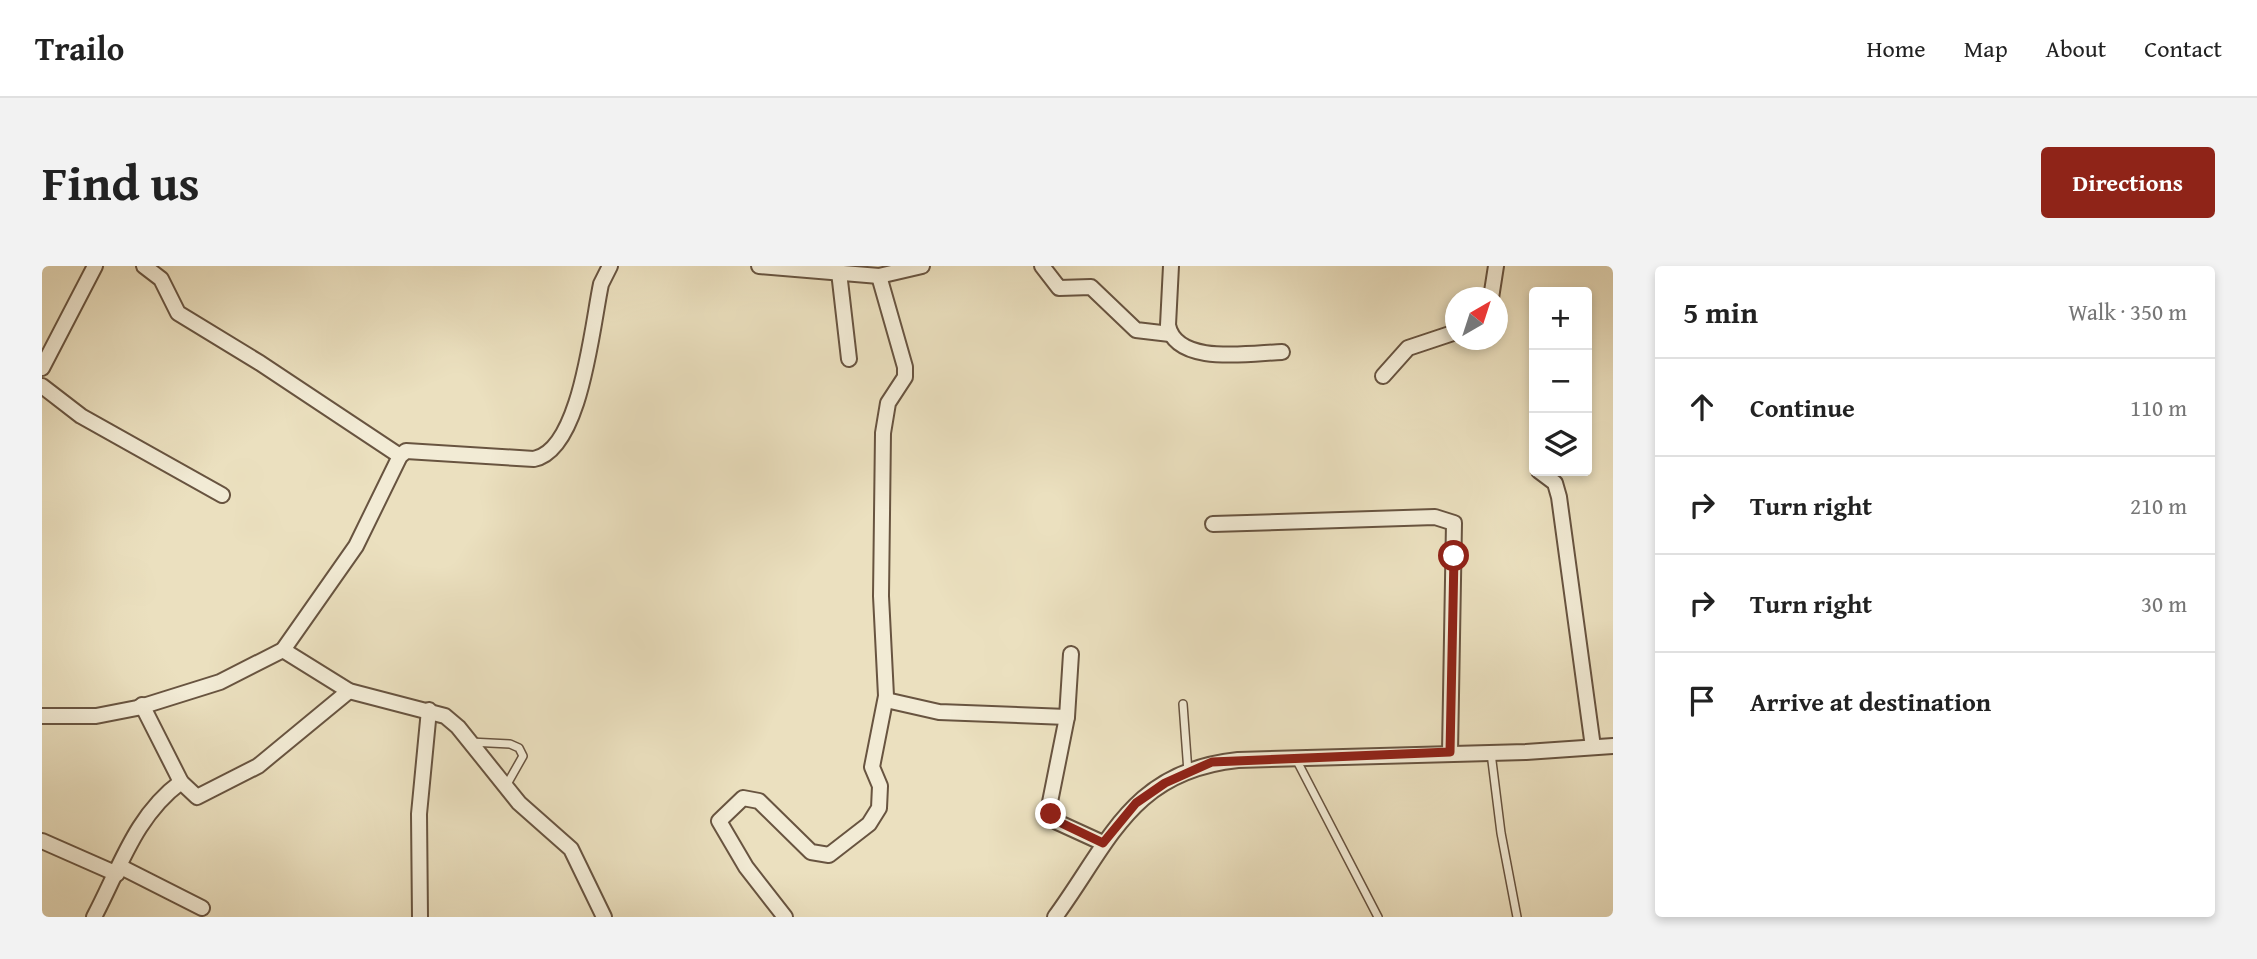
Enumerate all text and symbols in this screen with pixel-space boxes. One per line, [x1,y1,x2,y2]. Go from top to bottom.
text: Trailo [35,24,124,72]
text: Home [1867,31,1926,66]
text: Map [1964,31,2008,66]
text: About [2046,31,2106,66]
text: Contact [2144,31,2222,66]
text: Find us [42,146,200,218]
button: Directions [2041,147,2215,218]
north arrow [1445,287,1508,350]
map controls [1529,287,1592,476]
button: + [1529,287,1592,350]
text: 5 min [1683,290,1758,334]
text: Walk · 350 m [2068,295,2187,328]
button: − [1529,350,1592,413]
icon: ahead [1683,388,1721,426]
text: Continue [1750,388,1855,427]
text: 110 m [2130,391,2187,424]
button: layers [1529,413,1592,476]
icon: right [1683,486,1721,524]
text: Turn right [1750,486,1872,525]
text: 210 m [2130,489,2187,522]
route start [1438,540,1469,571]
icon: right [1683,584,1721,622]
text: Turn right [1750,584,1872,623]
text: 30 m [2141,587,2187,620]
icon: arrive [1683,682,1721,720]
text: Arrive at destination [1750,682,1991,721]
route end [1035,798,1066,829]

